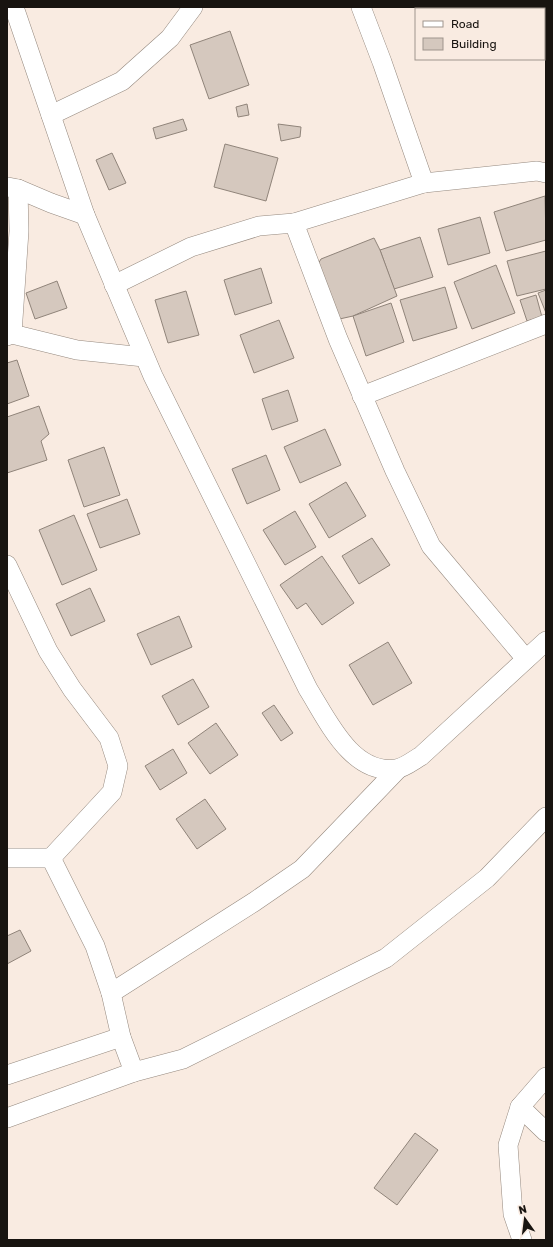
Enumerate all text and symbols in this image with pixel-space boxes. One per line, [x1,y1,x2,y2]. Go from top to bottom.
legend [415,8,545,60]
text: Road [451,17,479,31]
text: Building [451,37,497,51]
north arrow [505,1199,545,1239]
text: N [517,1202,528,1217]

